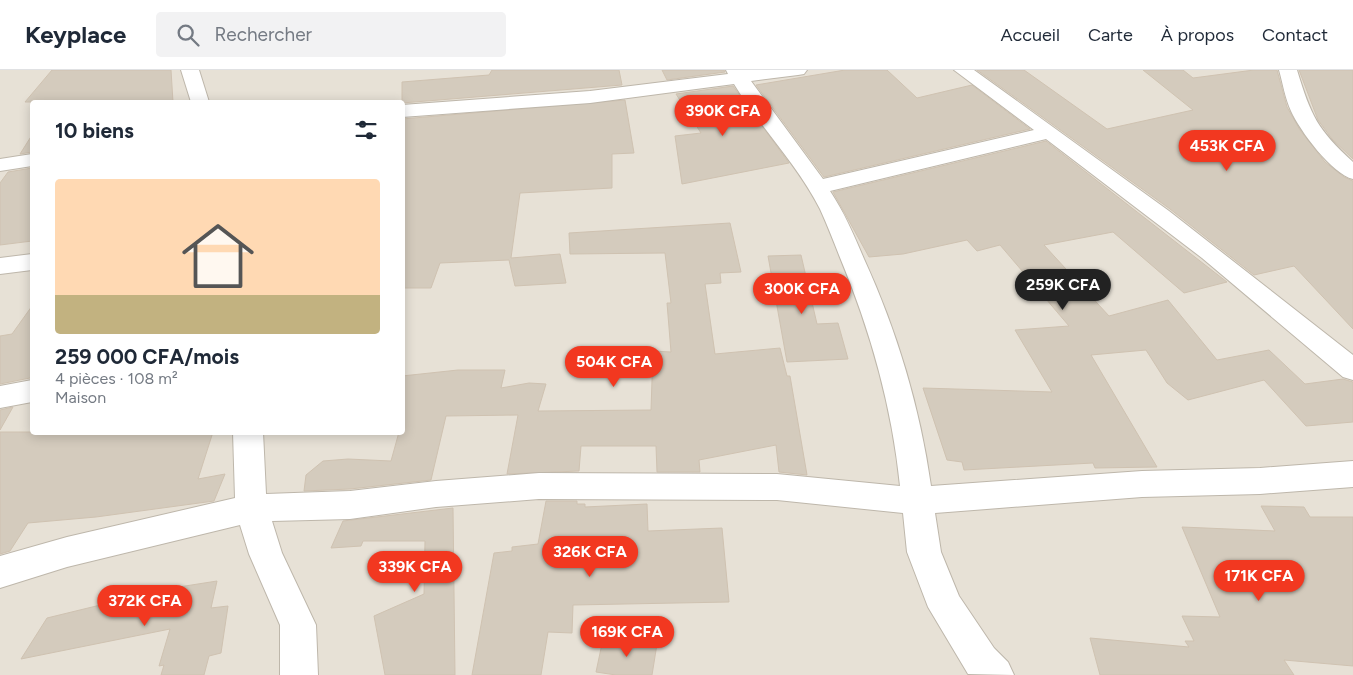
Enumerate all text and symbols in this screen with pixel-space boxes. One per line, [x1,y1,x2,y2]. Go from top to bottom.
search box [156,12,506,57]
text: Keyplace [25,20,126,49]
icon: search [174,21,202,49]
text: Rechercher [214,23,312,46]
text: Accueil [1000,24,1060,46]
text: Carte [1088,24,1133,46]
text: À propos [1161,24,1234,46]
text: Contact [1262,24,1328,46]
pin: 390K CFA [671,94,775,137]
text: 390K CFA [686,101,760,120]
icon: filters [352,116,380,144]
text: 10 biens [55,118,134,143]
pin: 453K CFA [1175,129,1279,172]
text: 453K CFA [1190,136,1264,155]
icon: home [173,211,263,301]
pin: 259K CFA [1011,268,1115,311]
pin: 300K CFA [750,272,854,315]
text: 259K CFA [1026,275,1100,294]
text: 300K CFA [764,279,840,298]
text: 259 000 CFA/mois [55,344,239,369]
pin: 504K CFA [562,346,666,388]
text: 504K CFA [576,352,652,371]
text: 4 pièces · 108 m² [55,369,178,388]
text: Maison [55,388,106,407]
pin: 326K CFA [538,536,642,578]
text: 326K CFA [553,542,627,561]
pin: 339K CFA [363,550,467,593]
text: 339K CFA [378,557,452,576]
pin: 171K CFA [1207,560,1311,602]
text: 171K CFA [1225,566,1293,585]
pin: 372K CFA [93,584,197,627]
text: 372K CFA [108,591,182,610]
pin: 169K CFA [575,616,679,658]
text: 169K CFA [591,622,663,641]

